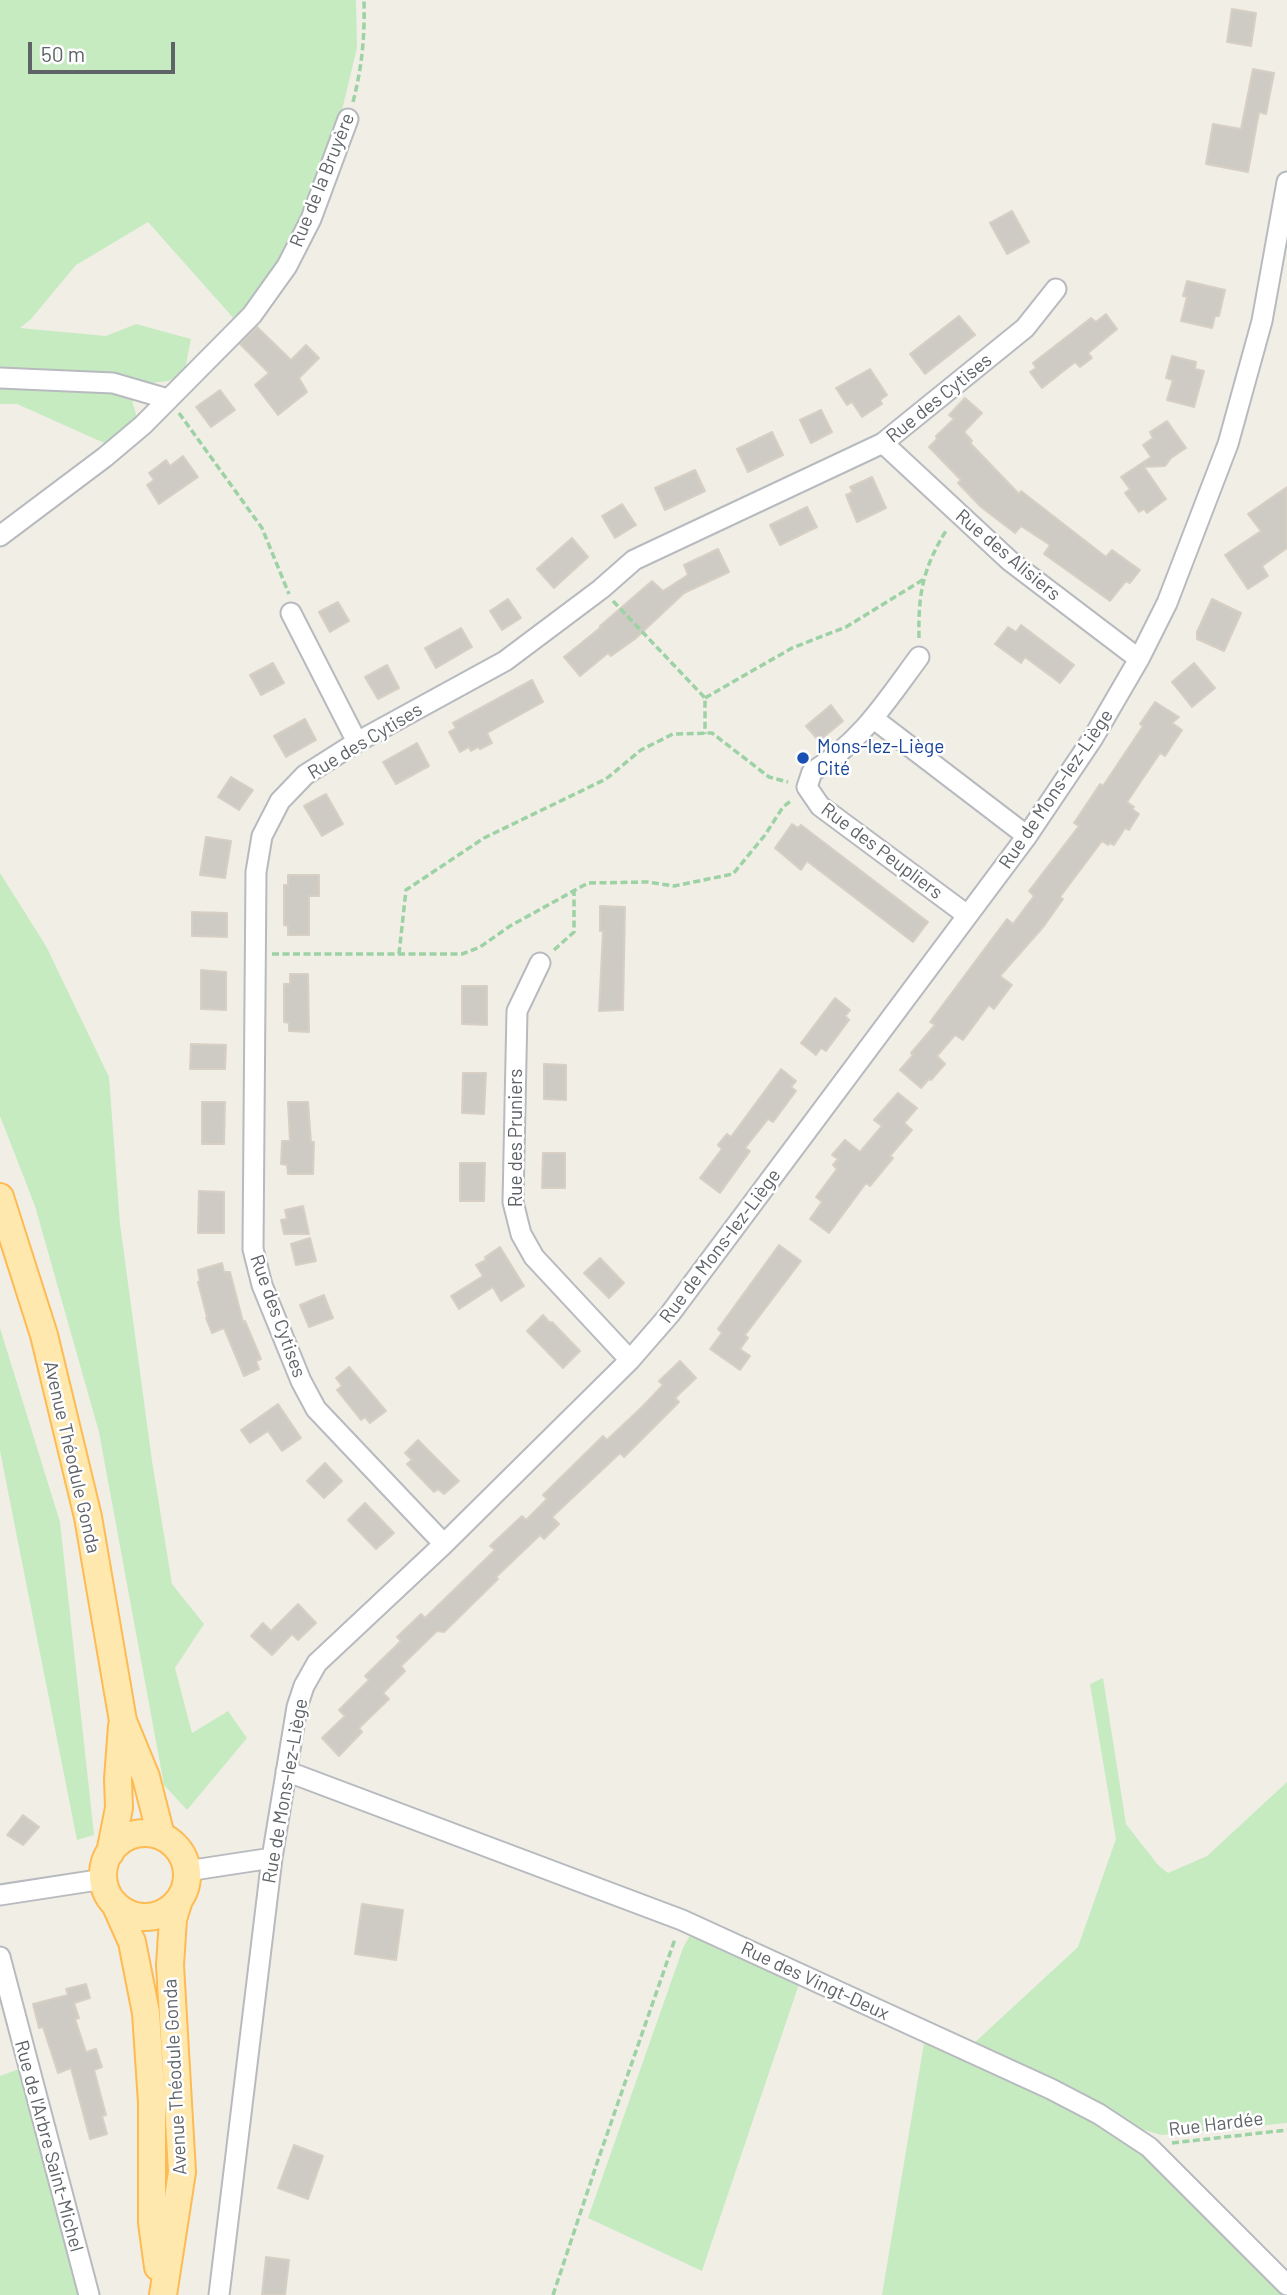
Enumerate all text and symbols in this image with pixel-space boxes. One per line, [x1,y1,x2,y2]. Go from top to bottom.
scale bar [32,28,178,72]
text: 50 m [41,41,85,66]
street label: Rue de la Bruyère [285,110,359,250]
street label: Rue des Cytises [882,348,996,448]
street label: Rue des Alisiers [951,505,1065,605]
street label: Rue des Cytises [304,698,426,784]
street label: Rue de Mons-lez-Liège [994,705,1118,873]
place label: Mons-lez-Liège Cité [817,736,944,780]
marker: Mons-lez-Liège Cité [795,750,811,766]
street label: Rue des Peupliers [817,798,947,904]
street label: Rue des Pruniers [505,1069,527,1207]
street label: Rue de Mons-lez-Liège [655,1164,785,1328]
street label: Rue des Cytises [245,1251,311,1381]
street label: Avenue Théodule Gonda [39,1359,105,1555]
street label: Rue de Mons-lez-Liège [258,1697,312,1885]
street label: Rue des Vingt-Deux [737,1937,893,2025]
street label: Avenue Théodule Gonda [158,1978,192,2176]
street label: Rue de l'Arbre Saint-Michel [10,2038,88,2254]
street label: Rue Hardée [1167,2107,1265,2141]

